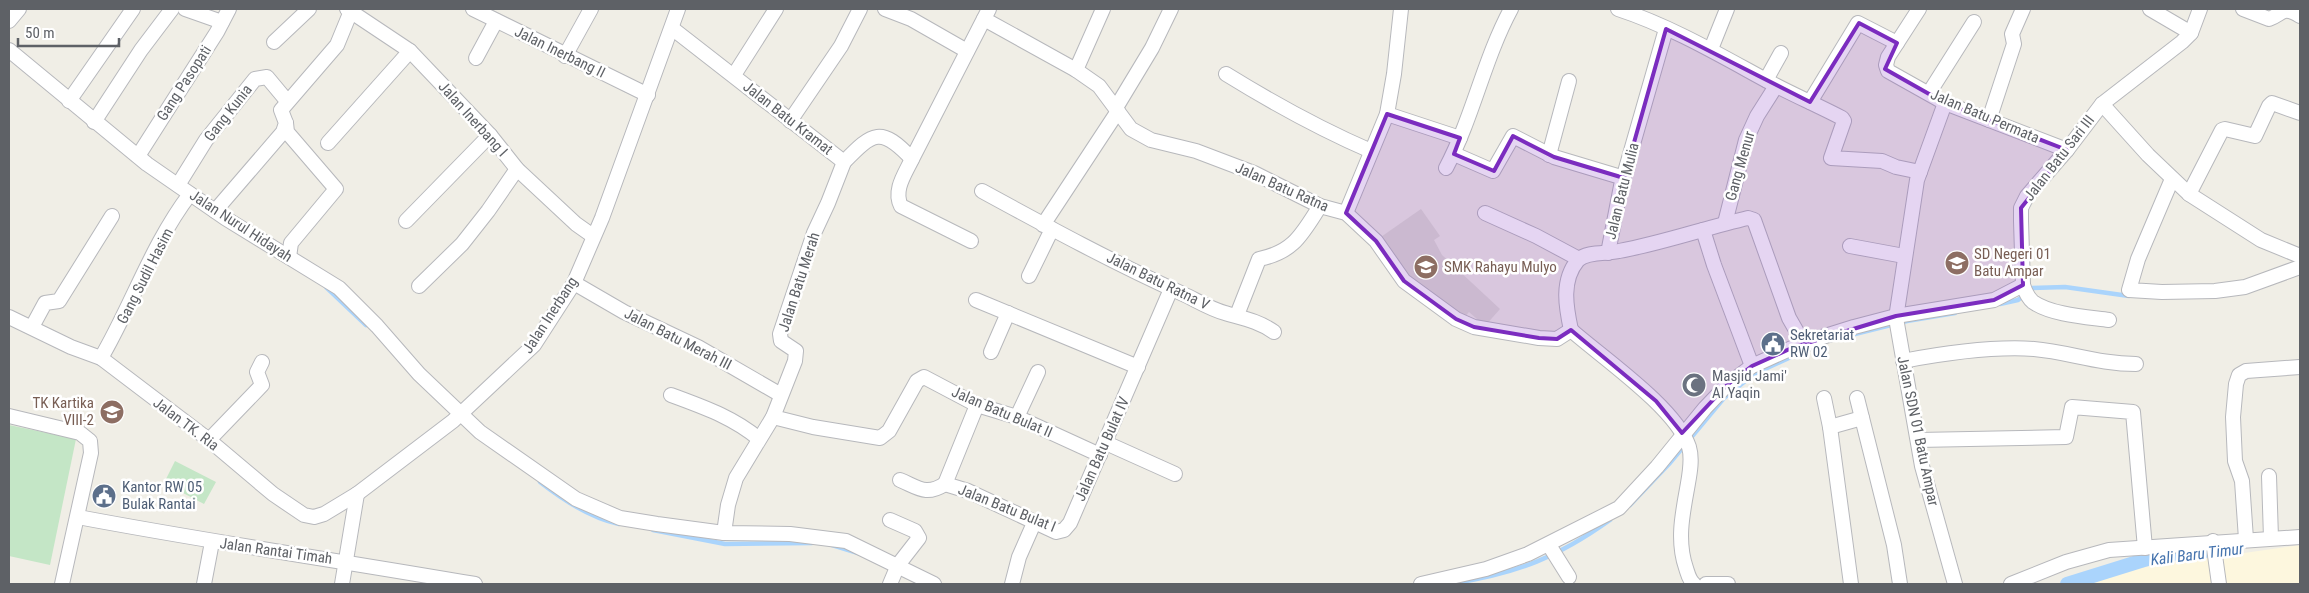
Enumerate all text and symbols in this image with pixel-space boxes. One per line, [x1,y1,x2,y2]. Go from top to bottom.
scale bar [18,15,119,47]
street label: Jalan Inerbang II [512,22,608,82]
text: 50 m [25,24,55,42]
street label: Gang Pasopati [153,42,215,124]
street label: Jalan Batu Kramat [740,77,836,159]
street label: Jalan Inerbang I [435,78,511,160]
street label: Gang Kunia [200,81,256,145]
street label: Jalan Batu Permata [1928,85,2042,147]
street label: Jalan Batu Sari III [2020,112,2098,204]
street label: Gang Menur [1721,129,1759,203]
street label: Jalan Batu Mulia [1601,141,1643,241]
street label: Jalan Batu Ratna [1233,158,1331,216]
street label: Jalan Nurul Hidayah [186,186,296,266]
street label: Gang Sudil Hasim [113,225,177,327]
street label: Jalan Batu Merah [774,230,824,334]
place label: SD Negeri 01 Batu Ampar [1974,245,2051,280]
street label: Jalan Batu Ratna V [1104,248,1213,314]
school or university icon: SD Negeri 01 Batu Ampar [1944,250,1970,276]
school or university icon: SMK Rahayu Mulyo [1413,254,1439,280]
place label: SMK Rahayu Mulyo [1444,258,1557,276]
street label: Jalan Inerbang [519,273,581,357]
street label: Jalan Batu Merah III [621,304,735,374]
place label: Sekretariat RW 02 [1790,326,1854,361]
public building icon: Sekretariat RW 02 [1760,331,1786,357]
street label: Jalan SDN 01 Batu Ampar [1893,354,1943,508]
place label: Masjid Jami' Al Yaqin [1712,367,1787,402]
mosque icon: Masjid Jami' Al Yaqin [1681,372,1707,398]
street label: Jalan Batu Bulat II [949,383,1055,441]
street label: Jalan Batu Bulat IV [1071,393,1133,504]
place label: TK Kartika VIII-2 [32,394,94,429]
street label: Jalan TK. Ria [150,394,222,454]
school or university icon: TK Kartika VIII-2 [99,399,125,425]
place label: Kantor RW 05 Bulak Rantai [122,478,202,513]
street label: Jalan Batu Bulat I [955,480,1059,536]
public building icon: Kantor RW 05 Bulak Rantai [91,483,117,509]
street label: Jalan Rantai Timah [219,534,333,568]
water label: Kali Baru Timur [2149,539,2246,569]

